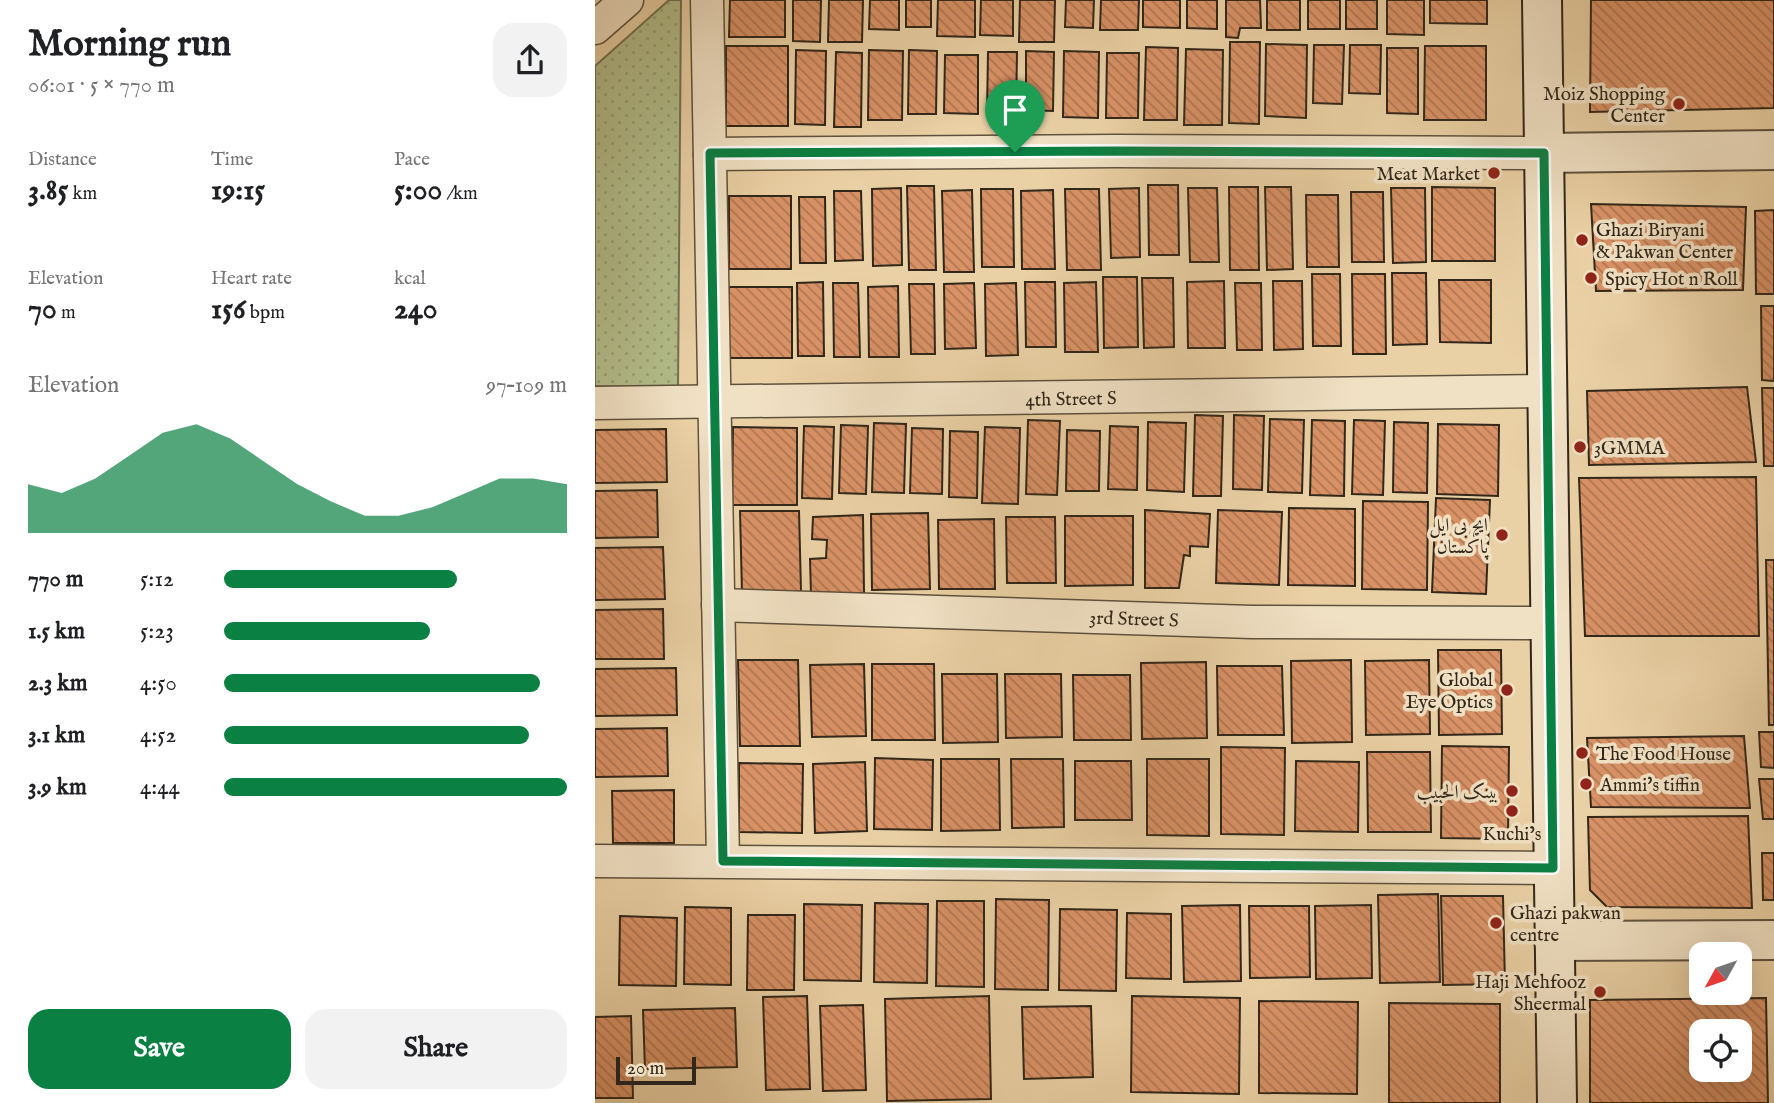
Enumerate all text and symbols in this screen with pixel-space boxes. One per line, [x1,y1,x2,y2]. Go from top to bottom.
text: Morning run [28,21,231,69]
button: share [493,23,567,97]
text: 06:01 · 5 × 770 m [28,71,175,100]
pin [985,80,1045,152]
place label: Moiz Shopping Center [1543,83,1666,129]
icon: arrive [996,91,1034,129]
marker: Moiz Shopping Center [1671,96,1687,112]
text: Distance [28,148,97,172]
text: Time [211,148,253,172]
text: Pace [394,148,430,172]
place label: Meat Market [1376,163,1480,187]
marker: Meat Market [1486,165,1502,181]
text: 3.85 [28,172,68,210]
text: 19:15 [211,172,265,210]
text: 5:00 [394,172,442,210]
text: km [68,182,97,206]
text: /km [442,182,478,206]
place label: Ghazi Biryani & Pakwan Center [1596,219,1733,265]
marker: Ghazi Biryani & Pakwan Center [1574,232,1590,248]
text: Elevation [28,267,103,291]
text: Heart rate [211,267,292,291]
text: kcal [394,267,426,291]
place label: Spicy Hot n Roll [1605,268,1739,292]
marker: Spicy Hot n Roll [1583,270,1599,286]
text: 70 [28,291,57,329]
text: 156 [211,291,246,329]
text: 240 [394,291,438,329]
text: m [57,301,76,325]
text: bpm [246,301,285,325]
text: Elevation [28,371,119,400]
text: 97–109 m [486,371,567,400]
street label: 4th Street S [1025,387,1117,413]
place label: 3GMMA [1594,437,1666,461]
marker: 3GMMA [1572,439,1588,455]
place label: ایچ بی ایل پاکستان [1429,514,1489,560]
marker: ایچ بی ایل پاکستان [1494,527,1510,543]
text: 770 m [28,565,84,594]
text: 5:12 [140,565,174,594]
street label: 3rd Street S [1089,606,1179,634]
text: 1.5 km [28,617,85,646]
text: 5:23 [140,617,174,646]
text: 2.3 km [28,669,87,698]
text: 4:50 [140,669,177,698]
place label: Global Eye Optics [1406,669,1494,715]
marker: Global Eye Optics [1499,682,1515,698]
text: 3.1 km [28,721,85,750]
text: 4:52 [140,721,176,750]
place label: The Food House [1596,743,1731,767]
marker: The Food House [1574,745,1590,761]
text: 3.9 km [28,773,87,802]
text: 4:44 [140,773,180,802]
place label: Ammi's tiffin [1599,774,1700,798]
marker: Ammi's tiffin [1578,776,1594,792]
place label: بينک الحبيب [1416,781,1498,805]
marker: بينک الحبيب [1504,783,1520,799]
marker: Kuchi’s [1504,803,1520,819]
place label: Kuchi’s [1483,823,1541,847]
place label: Ghazi pakwan centre [1510,902,1621,948]
marker: Ghazi pakwan centre [1488,915,1504,931]
north arrow [1689,942,1752,1004]
map controls [1689,942,1752,1082]
place label: Haji Mehfooz Sheermal [1475,971,1587,1017]
marker: Haji Mehfooz Sheermal [1592,984,1608,1000]
button: Save [28,1009,291,1089]
button: Share [305,1009,567,1089]
button: locate [1689,1019,1752,1082]
scale bar [616,1054,697,1086]
text: 20 m [627,1057,664,1081]

